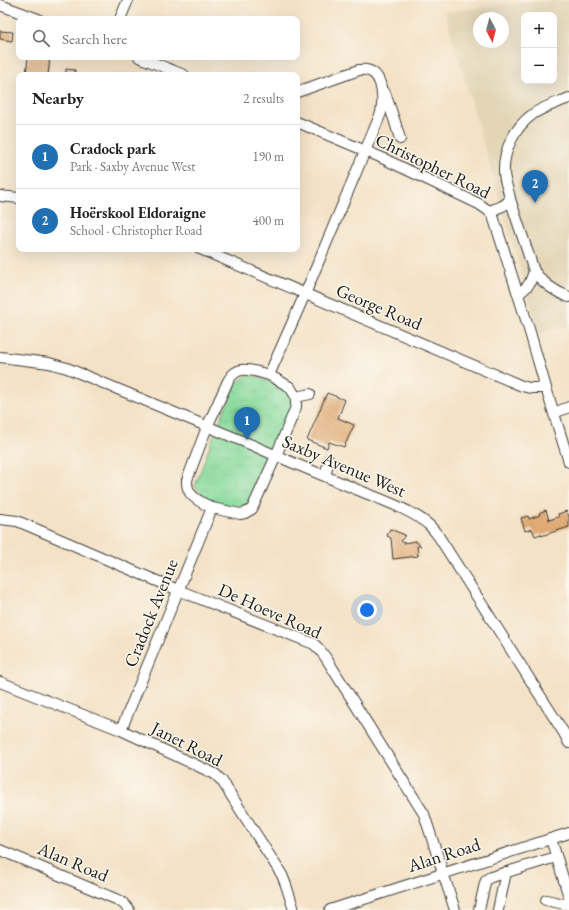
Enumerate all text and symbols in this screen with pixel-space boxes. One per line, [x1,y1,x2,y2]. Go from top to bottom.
north arrow [473,12,509,48]
map controls [521,12,557,84]
button: + [521,12,557,48]
search box [16,16,300,60]
icon: search [30,27,52,49]
text: Search here [62,29,127,48]
button: − [521,48,557,84]
text: Nearby [32,87,84,109]
text: 2 results [243,90,284,107]
street label: Christopher Road [372,128,495,204]
text: Cradock park [70,139,156,158]
text: 1 [42,148,48,165]
text: 190 m [253,148,284,165]
text: Park · Saxby Avenue West [70,158,195,175]
pin: 2 [522,170,548,203]
text: Hoërskool Eldoraigne [70,203,206,222]
text: 2 [42,212,48,229]
text: 400 m [253,212,284,229]
text: School · Christopher Road [70,222,202,239]
street label: George Road [333,278,426,335]
pin: 1 [234,407,260,440]
street label: Saxby Avenue West [279,429,410,502]
street label: Cradock Avenue [118,555,183,670]
street label: De Hoeve Road [215,578,326,644]
your location [357,600,377,620]
street label: Janet Road [146,715,227,772]
street label: Alan Road [404,832,484,877]
street label: Alan Road [33,836,113,887]

